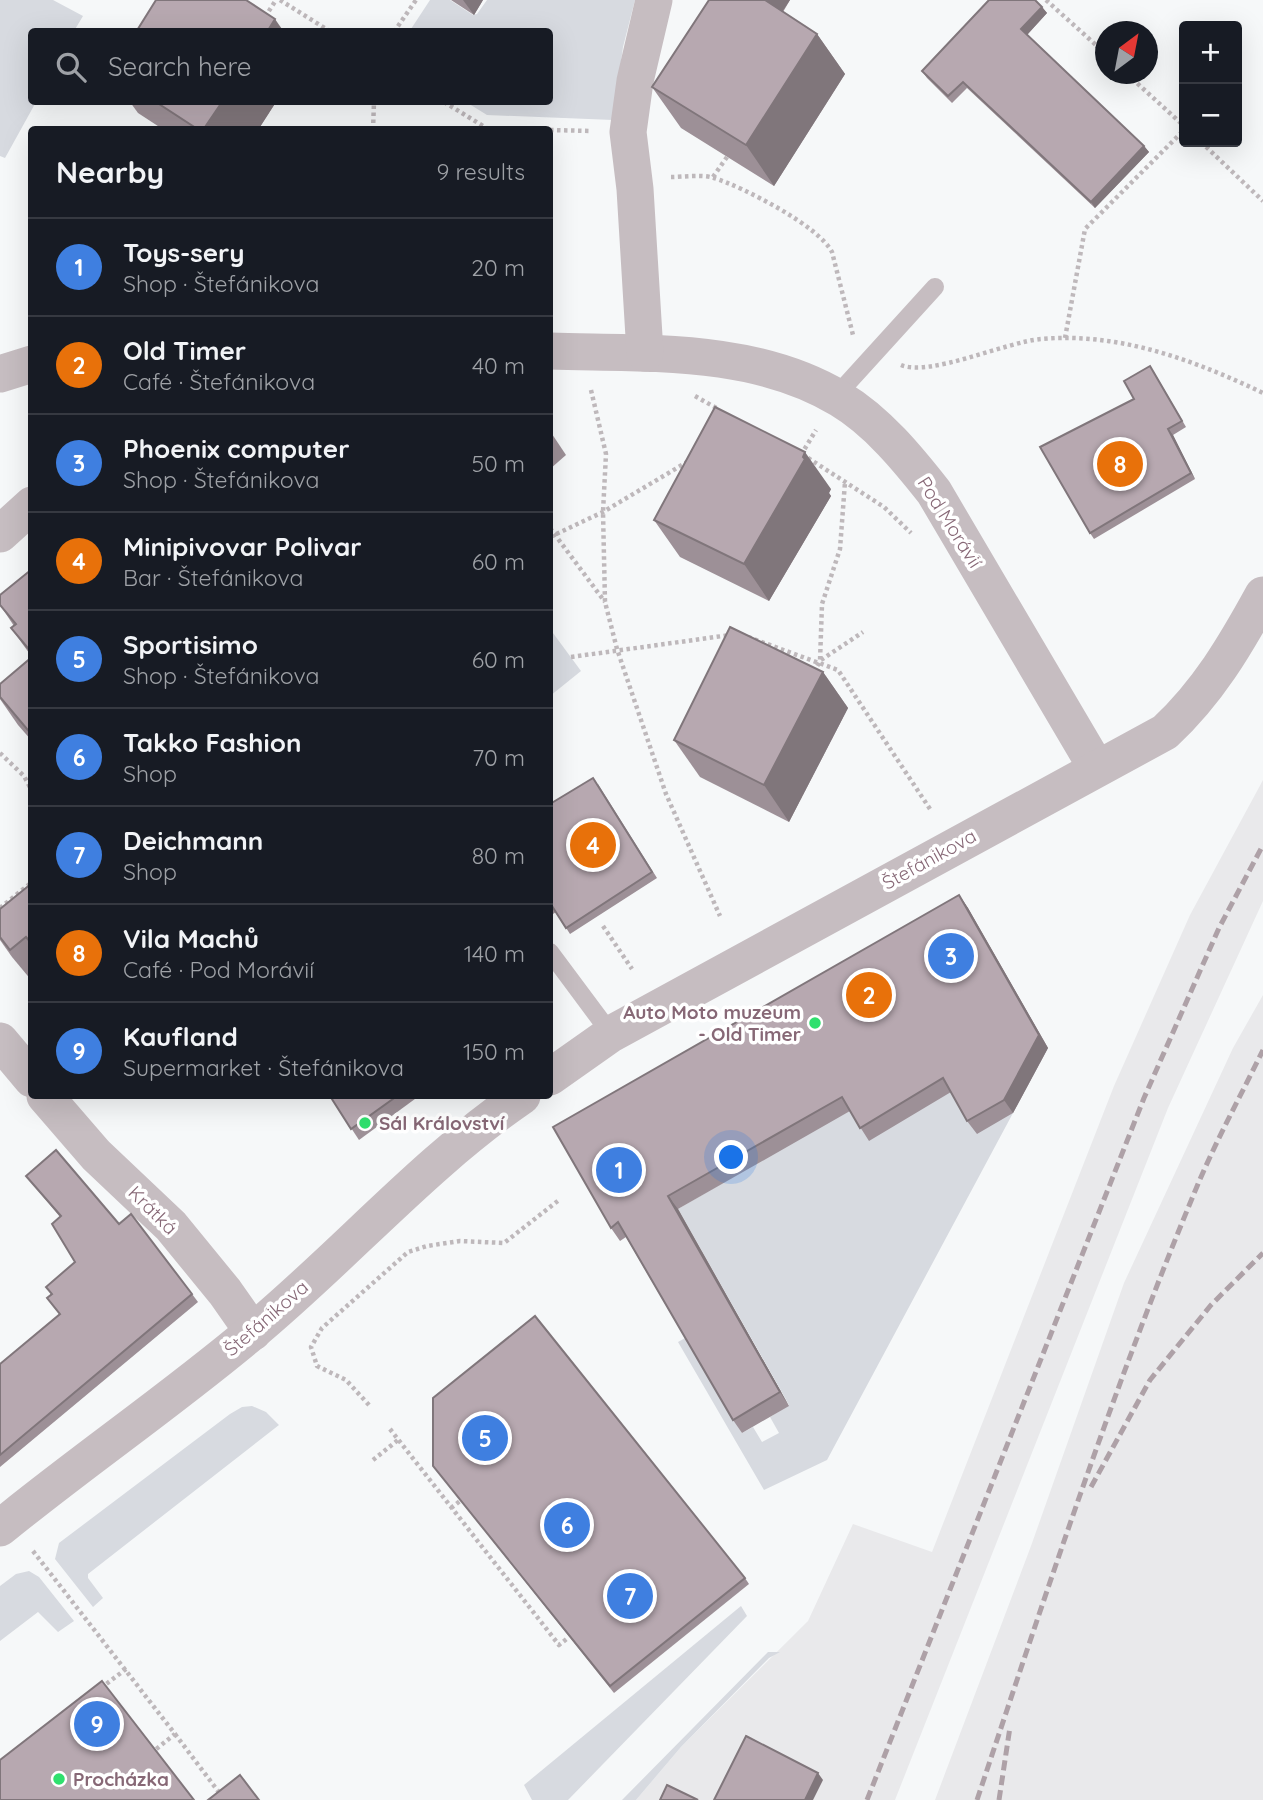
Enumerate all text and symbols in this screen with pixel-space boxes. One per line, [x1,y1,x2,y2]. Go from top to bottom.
north arrow [1095,21,1158,84]
map controls [1179,21,1242,147]
button: + [1179,21,1242,84]
search box [28,28,553,105]
icon: search [52,48,90,86]
text: Search here [108,50,252,83]
button: − [1179,84,1242,147]
text: Nearby [56,153,164,191]
text: 9 results [436,157,525,186]
text: Toys-sery [123,236,245,269]
text: 1 [75,253,83,282]
text: 20 m [471,253,525,282]
text: Shop · Štefánikova [123,269,320,298]
text: Old Timer [123,334,246,367]
text: 2 [72,351,86,380]
text: 40 m [472,351,525,380]
text: Café · Štefánikova [123,367,315,396]
text: Phoenix computer [123,432,350,465]
pin: 8 [1097,438,1143,490]
text: 3 [73,449,85,478]
text: 50 m [472,449,525,478]
text: Shop · Štefánikova [123,465,320,494]
street label: Pod Morávií [913,472,988,573]
text: Minipivovar Polivar [123,530,362,563]
text: 4 [72,547,86,576]
text: 60 m [472,547,525,576]
text: Bar · Štefánikova [123,563,303,592]
text: Sportisimo [123,628,258,661]
text: 5 [72,645,86,674]
text: 60 m [472,645,525,674]
text: Shop · Štefánikova [123,661,320,690]
text: Takko Fashion [123,726,301,759]
text: 6 [73,743,85,772]
text: 70 m [472,743,525,772]
text: Shop [123,759,177,788]
pin: 4 [570,819,616,871]
street label: Štefánikova [878,823,980,895]
text: Deichmann [123,824,263,857]
text: 7 [73,841,85,870]
text: 80 m [472,841,525,870]
text: Shop [123,857,177,886]
text: Vila Machů [123,922,259,955]
pin: 3 [928,930,974,982]
text: 8 [73,939,85,968]
text: 140 m [464,939,525,968]
text: Café · Pod Morávií [123,955,314,984]
pin: 2 [846,969,892,1021]
place label: Auto Moto muzeum - Old Timer [623,1000,801,1046]
marker: Auto Moto muzeum - Old Timer [807,1015,823,1031]
text: Kaufland [123,1020,238,1053]
text: 9 [72,1037,86,1066]
text: 150 m [463,1037,525,1066]
text: Supermarket · Štefánikova [123,1053,404,1082]
place label: Sál Království [379,1111,506,1135]
marker: Sál Království [357,1115,373,1131]
your location [714,1140,748,1174]
pin: 1 [596,1144,642,1196]
street label: Krátká [124,1181,182,1239]
street label: Štefánikova [219,1275,313,1361]
pin: 5 [462,1412,508,1464]
pin: 6 [544,1499,590,1551]
pin: 7 [607,1570,653,1622]
pin: 9 [74,1698,120,1750]
place label: Procházka [73,1767,169,1791]
marker: Procházka [51,1771,67,1787]

